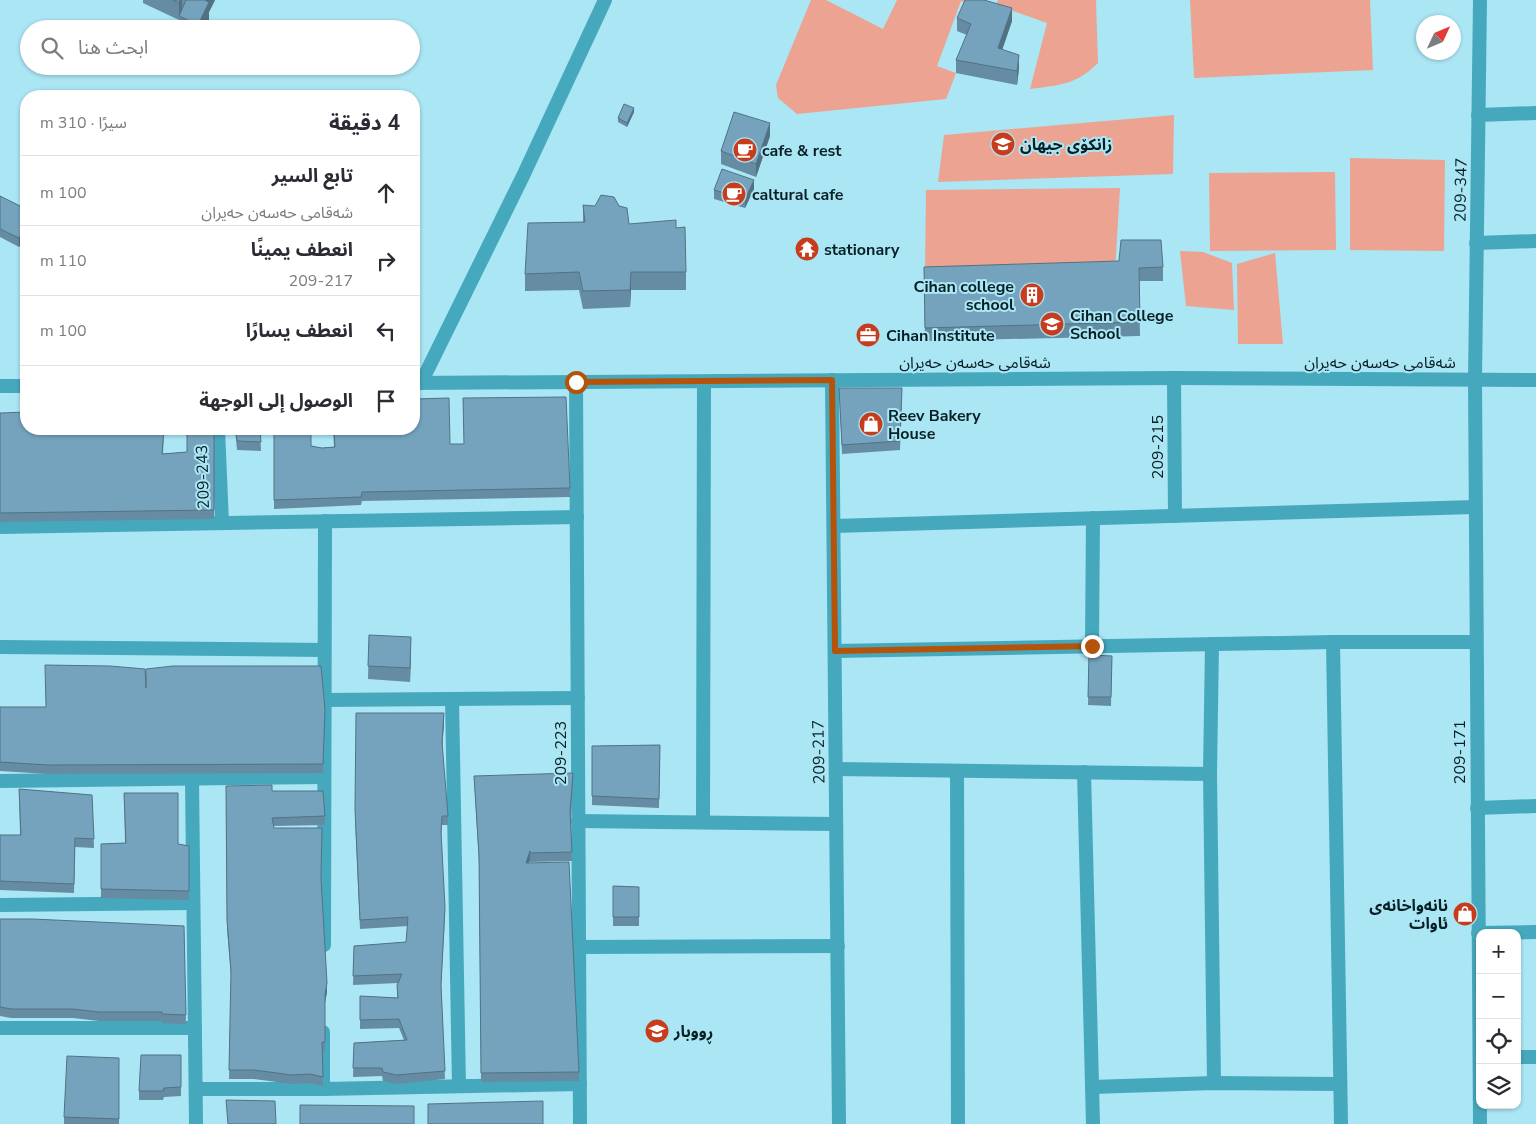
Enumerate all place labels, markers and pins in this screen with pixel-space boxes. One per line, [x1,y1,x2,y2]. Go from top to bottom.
school or university icon: زانکۆی جیھان [990,131,1016,157]
place label: زانکۆی جیھان [1020,134,1112,156]
cafe icon: cafe & rest [732,137,758,163]
place label: cafe & rest [762,140,842,162]
cafe icon: caltural cafe [721,181,747,207]
place label: caltural cafe [752,184,844,206]
temple icon: stationary [794,236,820,262]
place label: stationary [824,239,900,261]
place label: Cihan college school [914,276,1014,316]
building icon: Cihan college school [1019,282,1045,308]
place label: Cihan College School [1070,305,1174,345]
school or university icon: Cihan College School [1039,311,1065,337]
office icon: Cihan Institute [855,322,881,348]
place label: Cihan Institute [886,325,995,347]
place label: Reev Bakery House [888,405,981,445]
shop icon: Reev Bakery House [858,411,884,437]
place label: نانەواخانەی ئاوات [1369,895,1448,935]
shop icon: نانەواخانەی ئاوات [1452,901,1478,927]
school or university icon: ڕووبار [644,1018,670,1044]
place label: ڕووبار [673,1021,713,1045]

